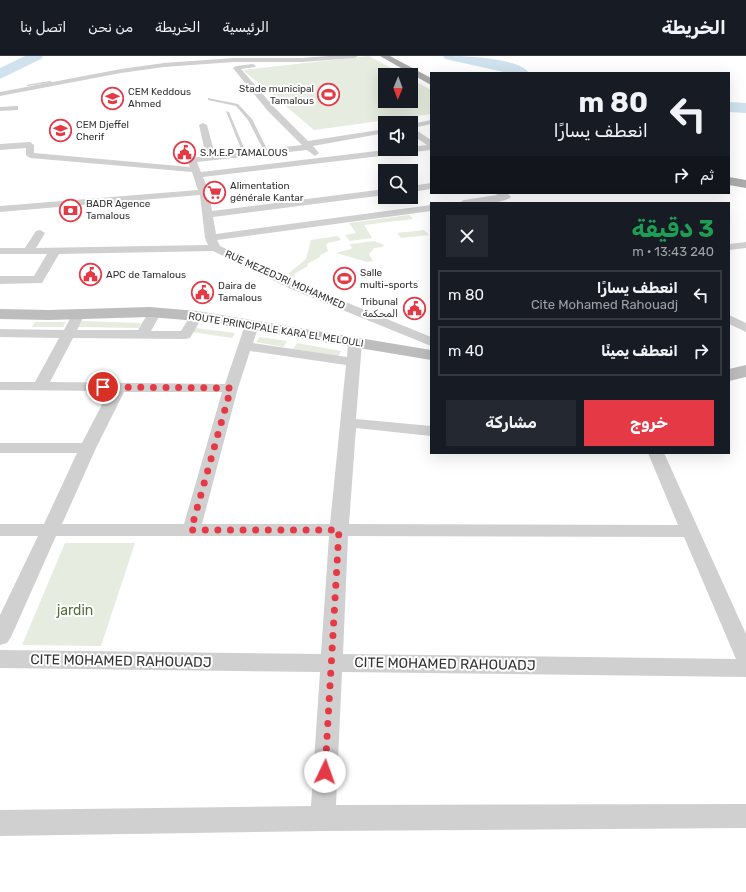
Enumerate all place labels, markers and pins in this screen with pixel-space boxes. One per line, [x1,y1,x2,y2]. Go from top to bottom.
sports icon: Stade municipal Tamalous [316,82,342,108]
place label: Stade municipal Tamalous [239,83,314,107]
school or university icon: CEM Keddous Ahmed [100,85,126,111]
place label: CEM Keddous Ahmed [128,86,191,110]
school or university icon: CEM Djeffel Cherif [48,118,74,144]
place label: CEM Djeffel Cherif [76,119,129,143]
public building icon: S.M.E.P TAMALOUS [172,140,198,166]
place label: S.M.E.P TAMALOUS [200,147,288,159]
supermarket icon: Alimentation générale Kantar [201,179,227,205]
place label: Alimentation générale Kantar [230,180,304,204]
bank icon: BADR Agence Tamalous [58,197,84,223]
place label: BADR Agence Tamalous [86,198,151,222]
public building icon: APC de Tamalous [77,262,103,288]
sports icon: Salle multi-sports [331,266,357,292]
place label: Salle multi-sports [360,267,418,291]
place label: APC de Tamalous [106,269,186,281]
public building icon: Daira de Tamalous [190,279,216,305]
place label: Daira de Tamalous [218,280,262,304]
public building icon: Tribunal المحكمة [401,295,427,321]
place label: Tribunal المحكمة [361,296,398,320]
pin [86,370,120,404]

